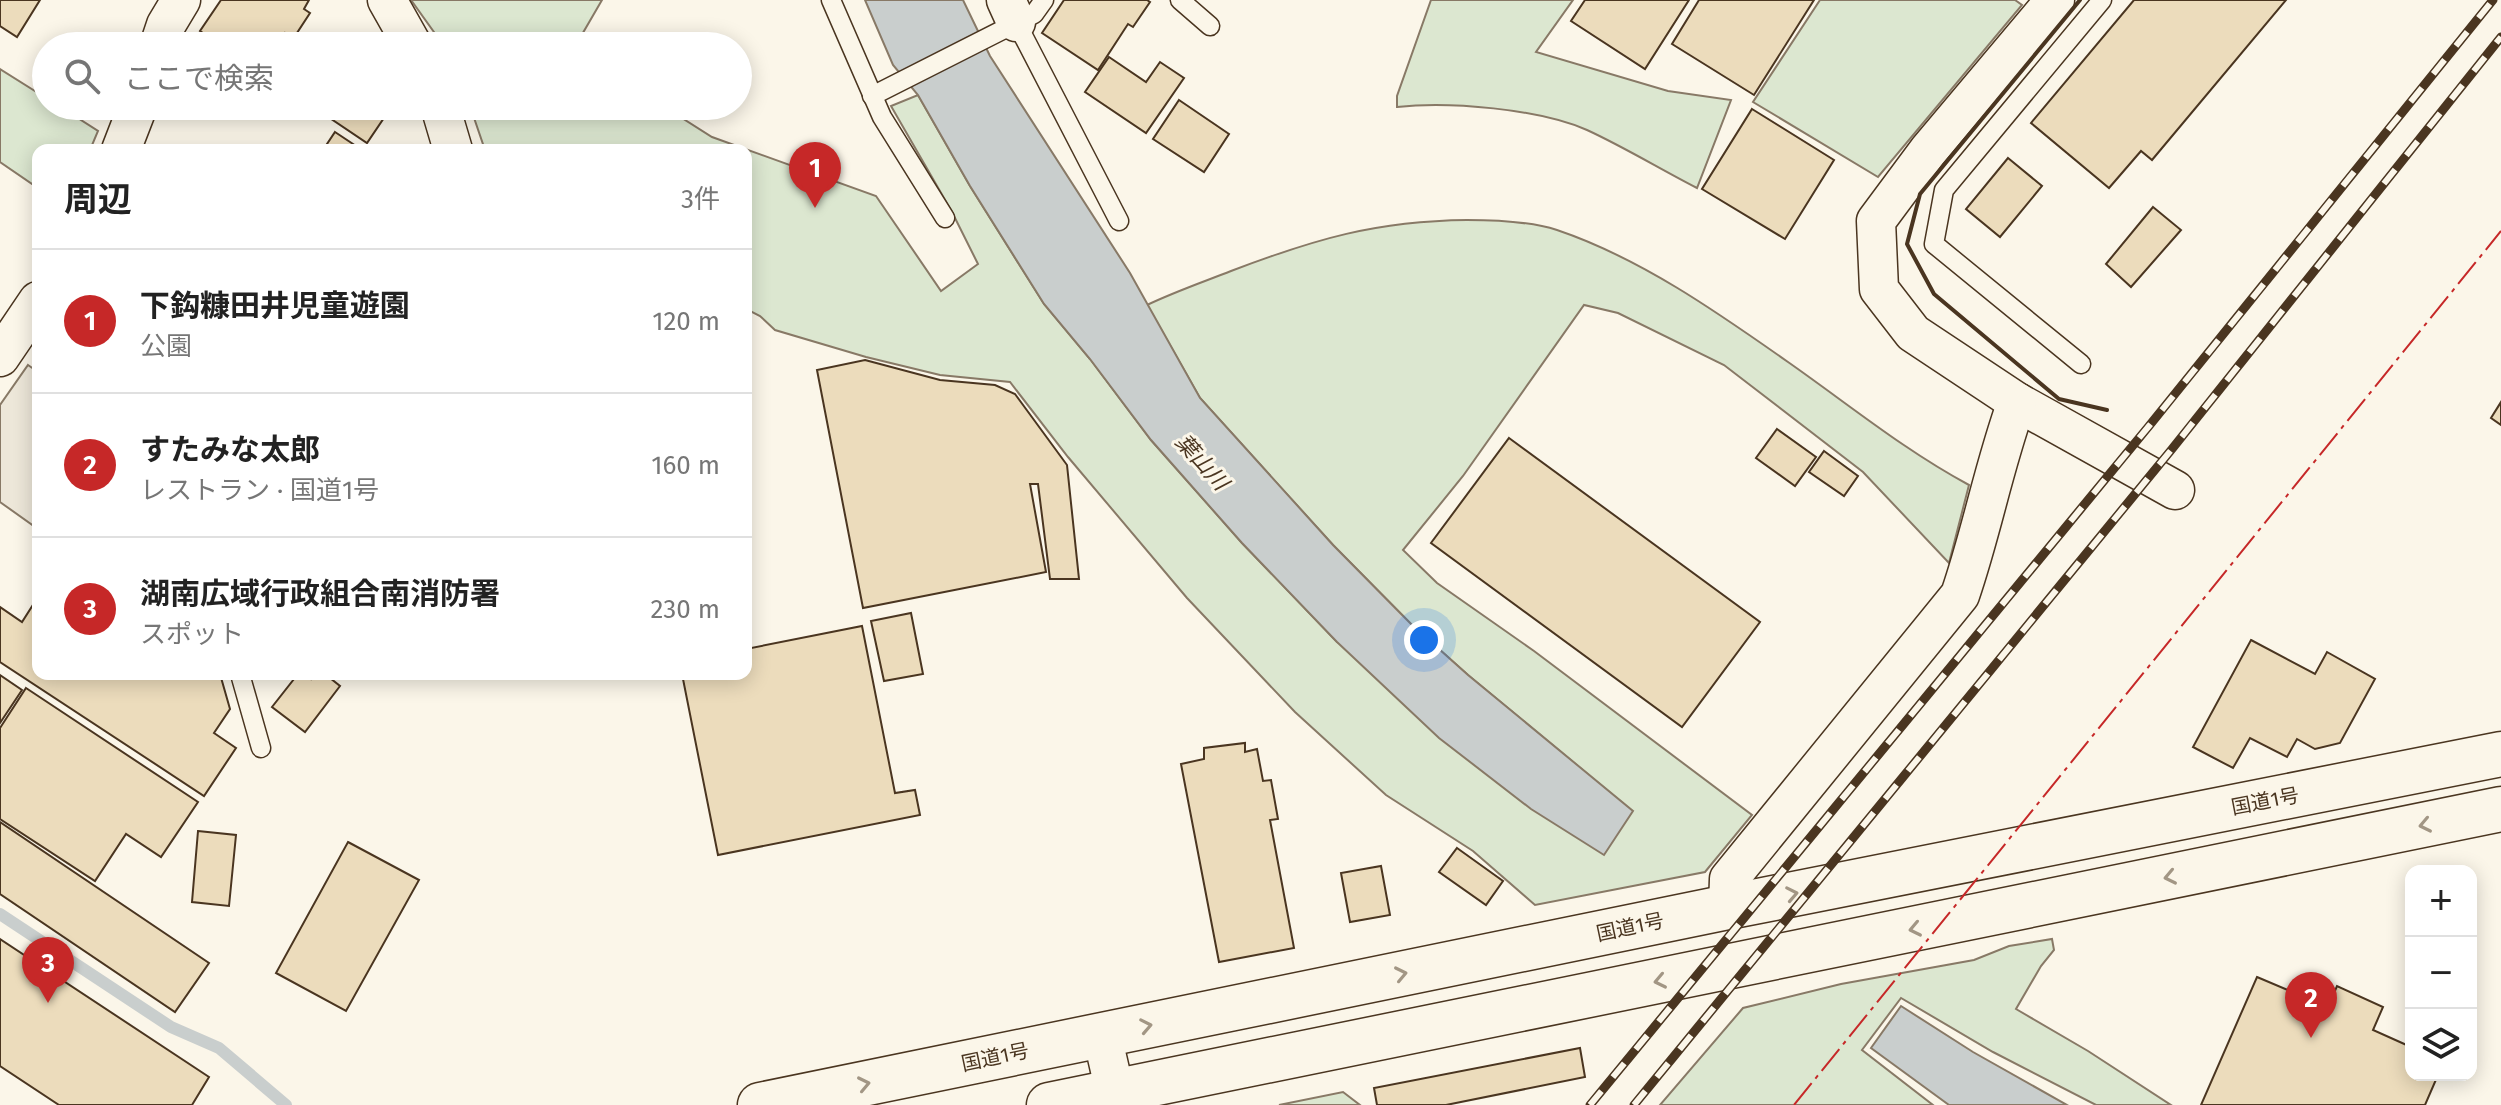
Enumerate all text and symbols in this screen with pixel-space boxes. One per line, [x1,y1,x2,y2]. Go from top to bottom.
search box [32,32,752,120]
icon: search [60,54,104,98]
text: ここで検索 [124,61,274,97]
pin: 1 [789,142,841,208]
text: 周辺 [64,179,132,220]
text: 3件 [681,184,720,215]
text: 下鈎糠田井児童遊園 [140,288,410,324]
text: 1 [84,306,96,337]
text: 120 m [652,306,720,337]
text: 公園 [140,331,192,362]
water label: 葉山川 [1170,428,1235,497]
text: すたみな太郎 [140,432,320,468]
text: 2 [83,450,97,481]
text: 160 m [651,450,720,481]
text: レストラン · 国道1号 [140,475,379,506]
text: 湖南広域行政組合南消防署 [140,576,500,612]
text: 3 [83,594,97,625]
text: 230 m [651,594,720,625]
text: スポット [140,619,244,650]
your location [1404,620,1444,660]
street label: 国道1号 [2229,783,2301,819]
one-way arrow [2418,816,2432,833]
map controls [2405,865,2477,1081]
button: + [2405,865,2477,937]
one-way arrow [2164,868,2177,885]
one-way arrow [1786,887,1799,904]
street label: 国道1号 [1594,908,1666,946]
one-way arrow [1909,920,1922,937]
pin: 3 [22,937,74,1003]
button: − [2405,937,2477,1009]
one-way arrow [1393,966,1407,983]
one-way arrow [1654,972,1668,989]
pin: 2 [2285,972,2337,1038]
button: layers [2405,1009,2477,1081]
one-way arrow [1139,1019,1153,1036]
street label: 国道1号 [959,1038,1031,1076]
one-way arrow [856,1076,870,1093]

